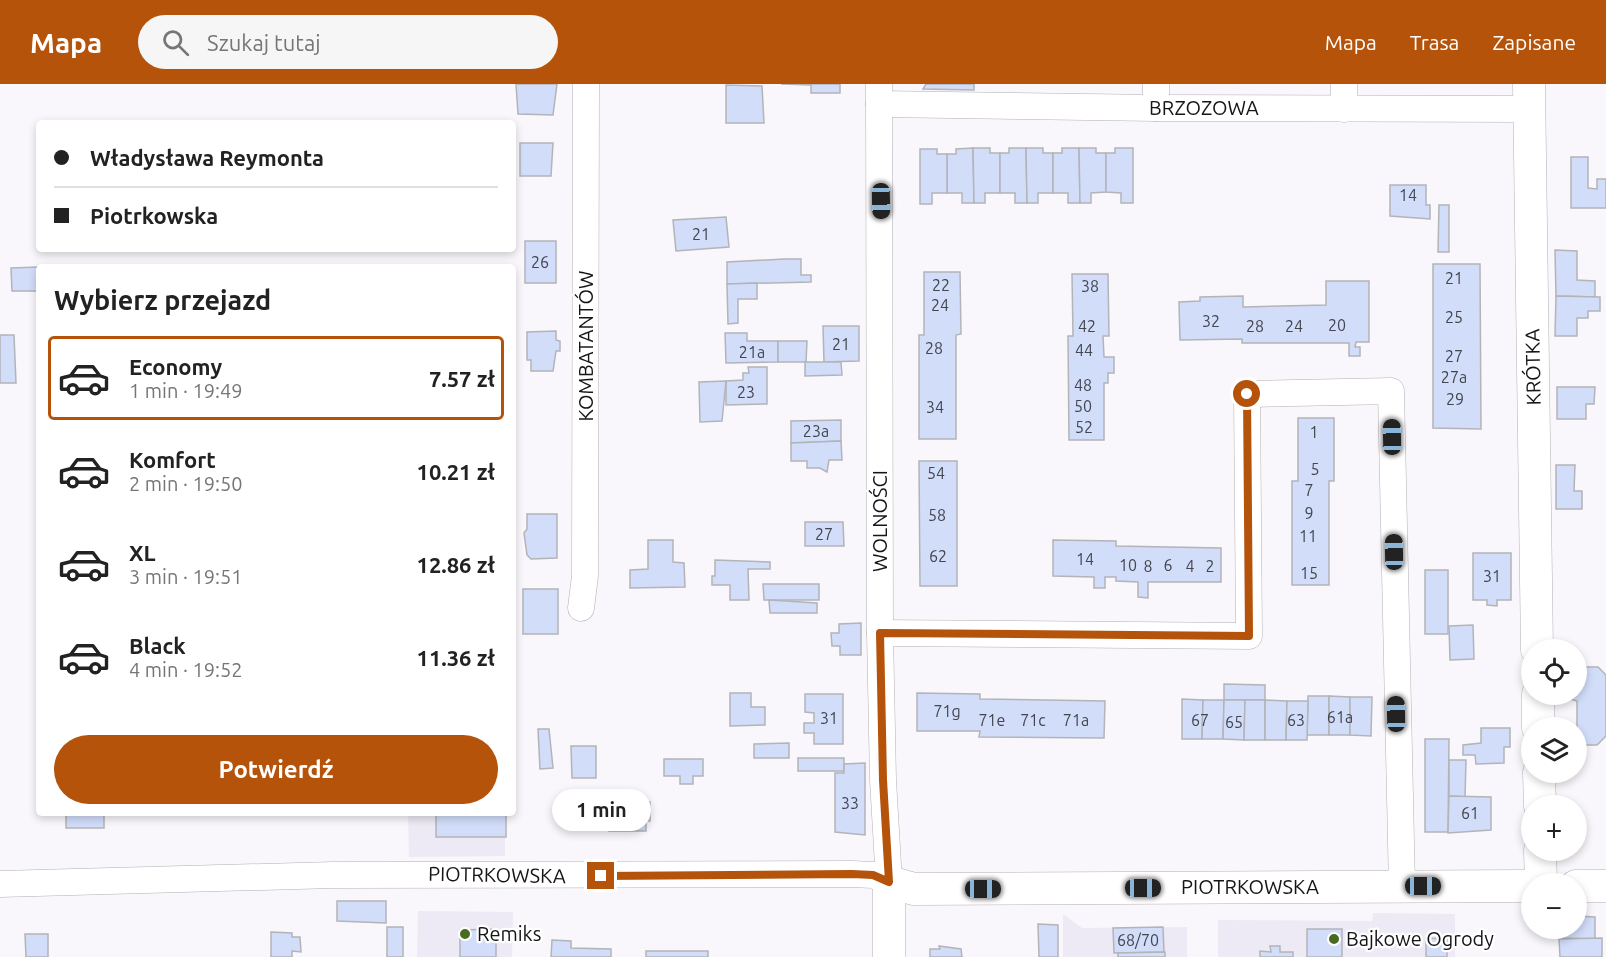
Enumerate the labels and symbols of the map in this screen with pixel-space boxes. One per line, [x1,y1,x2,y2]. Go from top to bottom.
street label: BRZOZOWA [1149,96,1259,119]
car [872,183,890,219]
house number: 14 [1399,186,1417,204]
house number: 21 [692,225,710,243]
house number: 26 [531,253,549,271]
house number: 21 [1445,269,1463,287]
street label: KOMBATANTÓW [574,270,597,422]
house number: 22 [932,276,950,294]
house number: 38 [1081,277,1099,295]
house number: 24 [931,296,949,314]
house number: 25 [1445,308,1463,326]
house number: 32 [1202,312,1220,330]
house number: 20 [1328,316,1346,334]
house number: 42 [1078,317,1096,335]
house number: 28 [1246,317,1264,335]
house number: 24 [1285,317,1303,335]
street label: KRÓTKA [1520,328,1545,406]
house number: 21 [832,335,850,353]
house number: 28 [925,339,943,357]
house number: 44 [1075,341,1093,359]
house number: 21a [739,343,765,361]
house number: 27 [1445,347,1463,365]
house number: 27a [1441,368,1467,386]
house number: 48 [1074,376,1092,394]
route start [1233,380,1260,407]
house number: 23 [737,383,755,401]
house number: 29 [1446,390,1464,408]
house number: 50 [1074,397,1092,415]
house number: 34 [926,398,944,416]
house number: 52 [1075,418,1093,436]
car [1383,419,1401,455]
house number: 23a [803,422,829,440]
house number: 1 [1309,423,1319,441]
house number: 5 [1310,460,1320,478]
house number: 54 [927,464,945,482]
street label: WOLNOŚCI [868,470,891,572]
house number: 7 [1304,481,1314,499]
house number: 9 [1304,504,1314,522]
house number: 58 [928,506,946,524]
house number: 27 [815,525,833,543]
house number: 11 [1299,527,1317,545]
car [1385,534,1403,570]
house number: 62 [929,547,947,565]
house number: 14 [1076,550,1094,568]
house number: 10 [1119,556,1137,574]
house number: 6 [1163,556,1173,574]
house number: 8 [1143,557,1153,575]
house number: 4 [1185,557,1195,575]
house number: 2 [1205,557,1215,575]
house number: 15 [1300,564,1318,582]
house number: 31 [1483,567,1501,585]
car [1387,696,1405,732]
house number: 71g [933,702,961,720]
house number: 61a [1327,708,1353,726]
house number: 31 [820,709,838,727]
house number: 71e [979,711,1005,729]
house number: 71c [1020,711,1046,729]
house number: 71a [1063,711,1089,729]
house number: 67 [1191,711,1209,729]
house number: 63 [1287,711,1305,729]
house number: 65 [1225,713,1243,731]
callout: 1 min [552,789,650,831]
house number: 33 [841,794,859,812]
house number: 61 [1461,804,1479,822]
street label: PIOTRKOWSKA [428,862,566,887]
route end [587,862,614,889]
street label: PIOTRKOWSKA [1181,875,1319,898]
car [1405,877,1441,895]
car [1125,879,1161,897]
car [965,880,1001,898]
place label: Remiks [477,922,541,945]
marker: Remiks [458,927,472,941]
place label: Bajkowe Ogrody [1346,927,1494,950]
house number: 68/70 [1117,931,1159,949]
marker: Bajkowe Ogrody [1327,932,1341,946]

